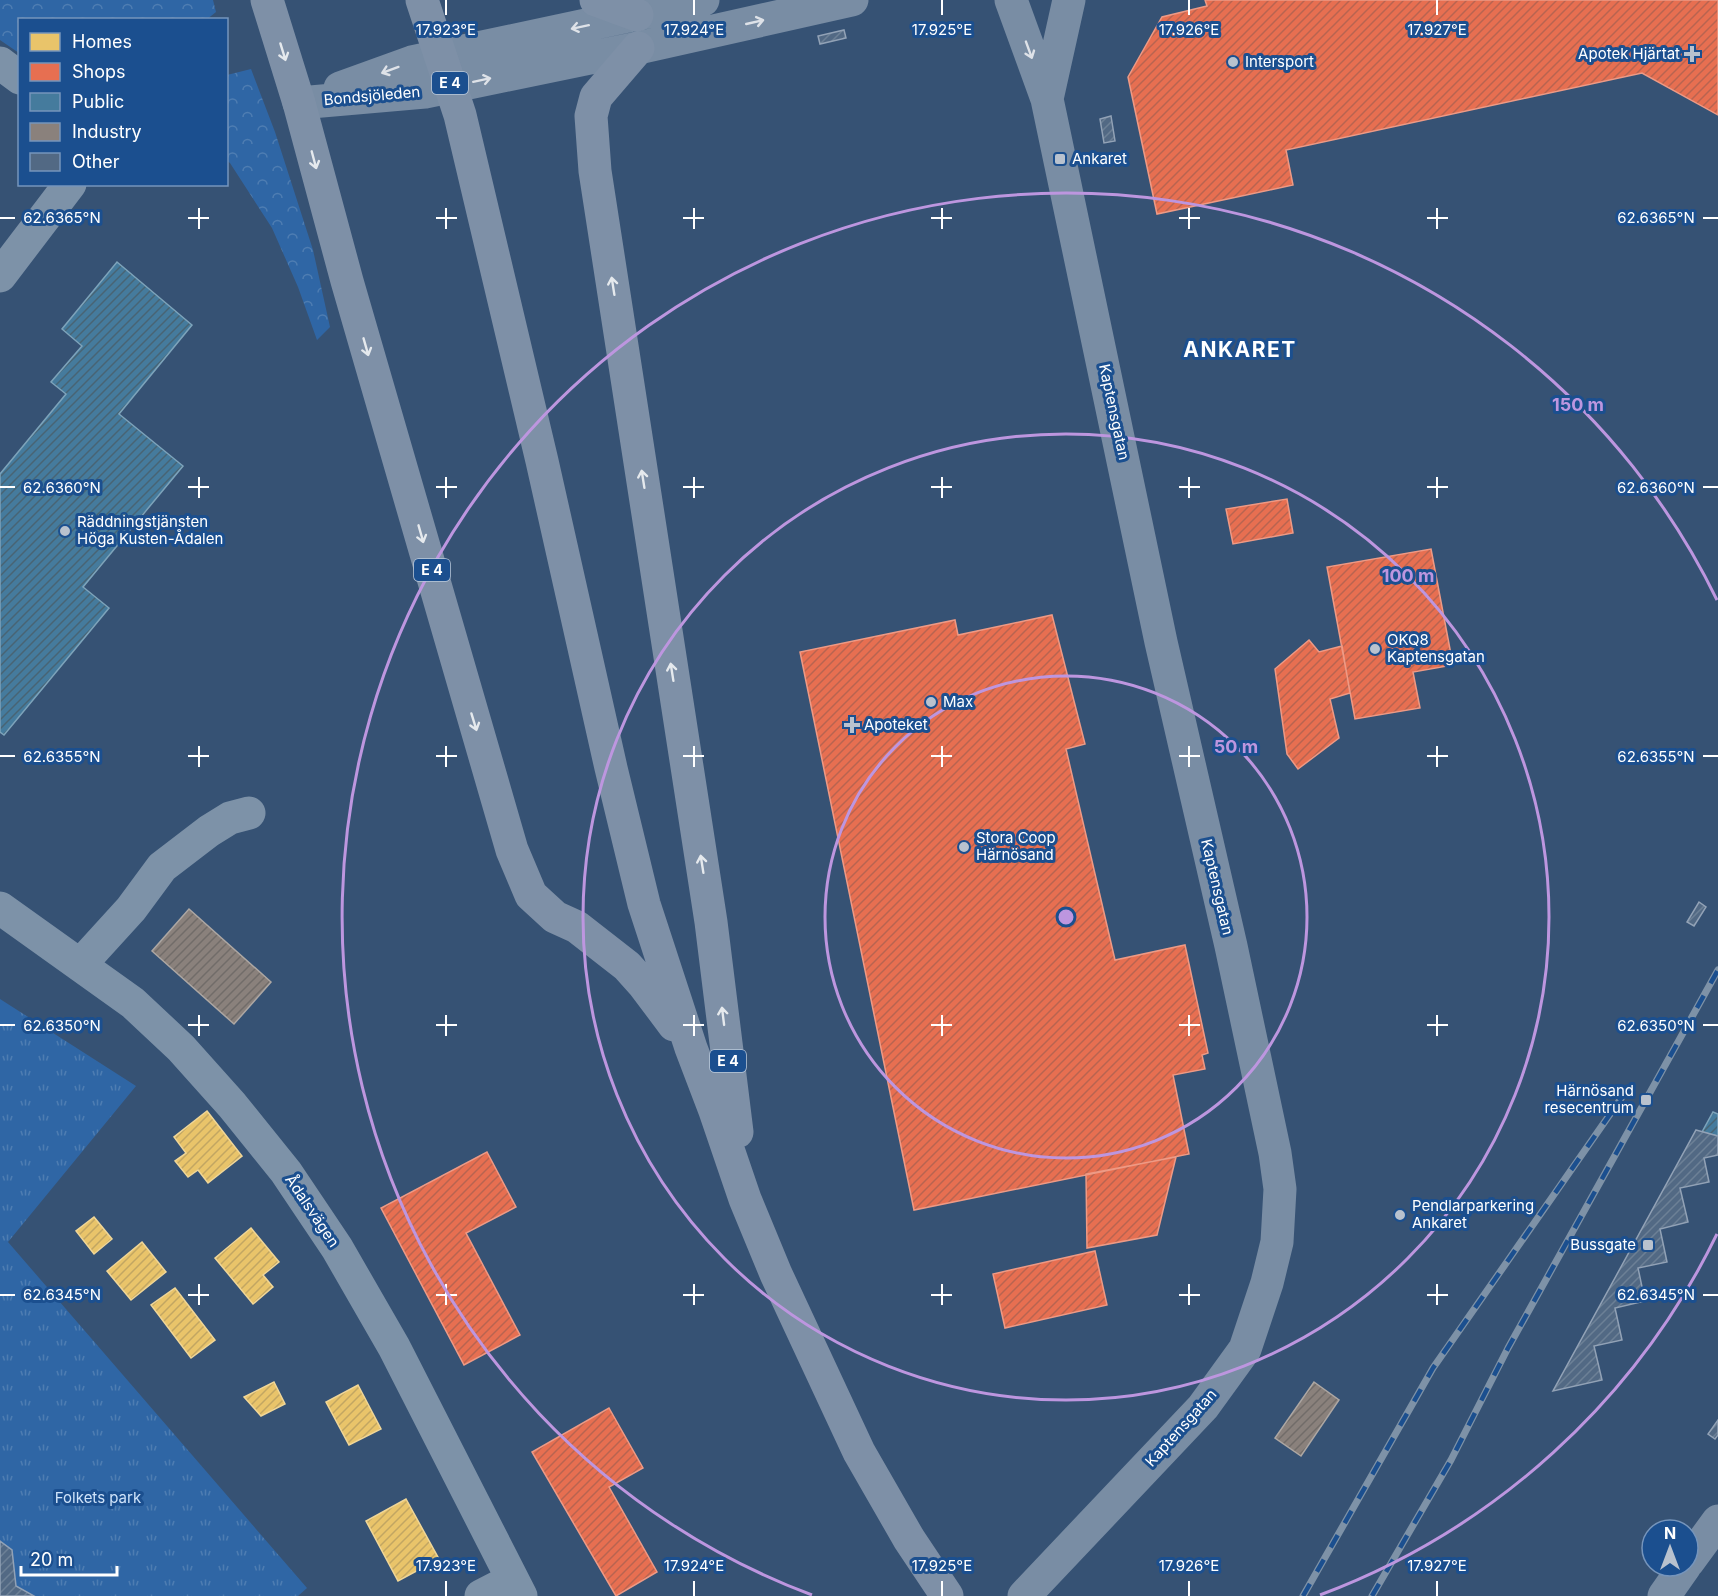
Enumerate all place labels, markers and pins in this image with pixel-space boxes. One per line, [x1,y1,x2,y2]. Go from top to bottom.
place label: Apotek Hjärtat [1578,44,1680,63]
marker: Apotek Hjärtat [1685,47,1699,61]
place label: Intersport [1245,52,1314,71]
marker: Intersport [1226,55,1240,69]
place label: Ankaret [1072,149,1127,168]
marker: Ankaret [1053,152,1067,166]
place label: Räddningstjänsten Höga Kusten-Ådalen [77,512,223,548]
marker: Räddningstjänsten Höga Kusten-Ådalen [58,524,72,538]
place label: OKQ8 Kaptensgatan [1387,630,1485,666]
marker: OKQ8 Kaptensgatan [1368,642,1382,656]
place label: Max [943,692,973,711]
marker: Max [924,695,938,709]
place label: Apoteket [864,715,928,734]
marker: Apoteket [845,718,859,732]
place label: Stora Coop Härnösand [976,828,1056,864]
marker: Stora Coop Härnösand [957,840,971,854]
centre of rings [1056,907,1076,927]
place label: Härnösand resecentrum [1544,1081,1634,1117]
marker: Härnösand resecentrum [1639,1093,1653,1107]
place label: Pendlarparkering Ankaret [1412,1196,1534,1232]
marker: Pendlarparkering Ankaret [1393,1208,1407,1222]
place label: Bussgate [1570,1235,1636,1254]
marker: Bussgate [1641,1238,1655,1252]

